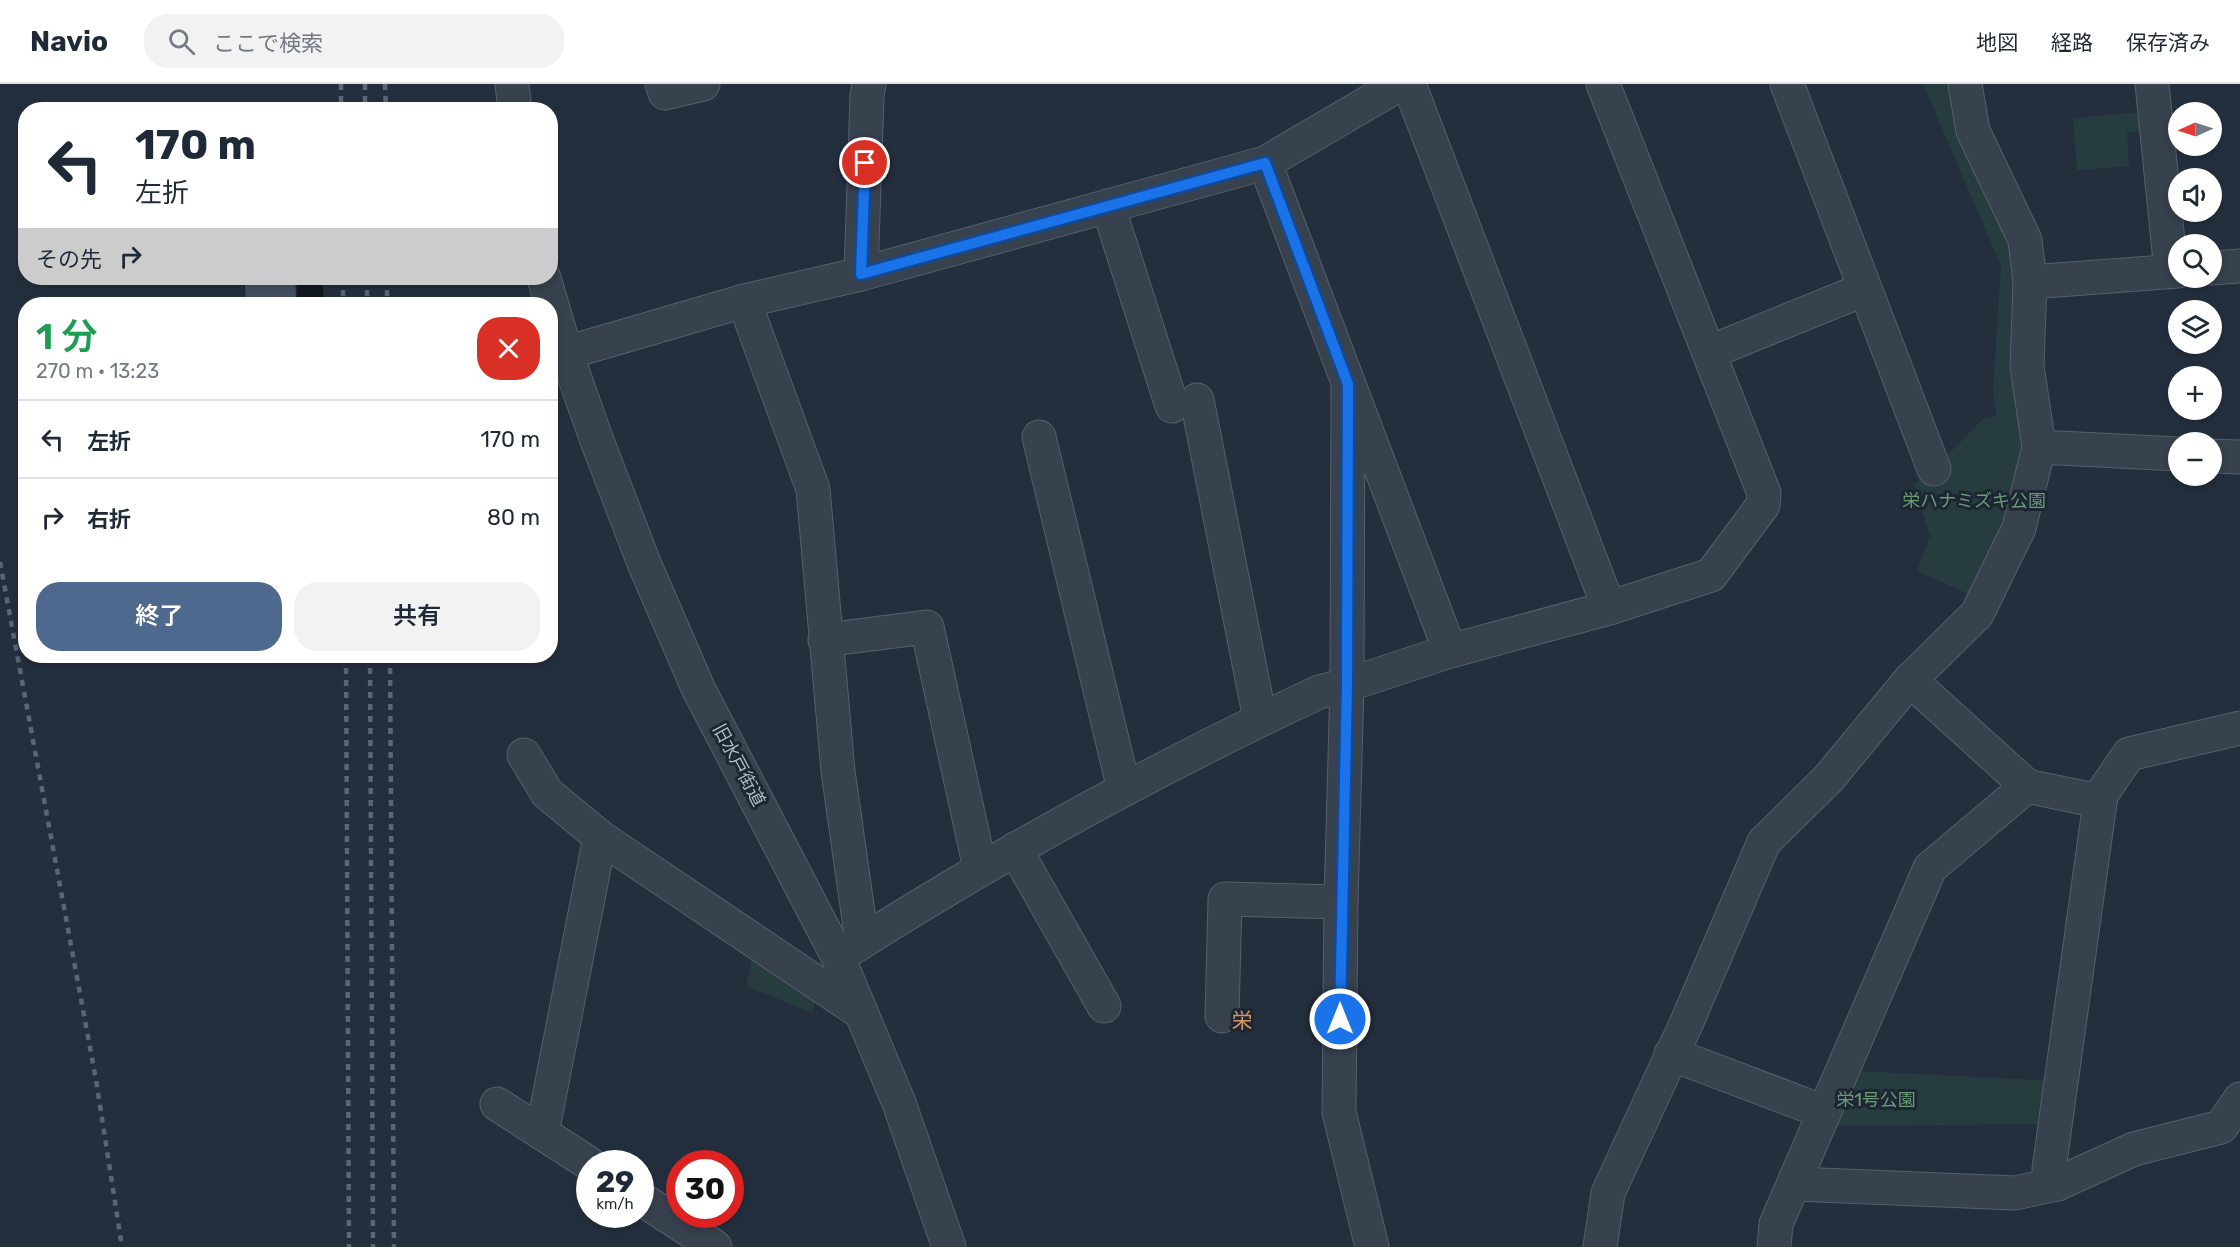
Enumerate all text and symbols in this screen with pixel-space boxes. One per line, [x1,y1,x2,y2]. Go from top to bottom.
search box [144,14,564,68]
text: Navio [30,25,108,58]
icon: search [165,25,198,58]
text: ここで検索 [213,30,323,57]
text: 地図 [1976,30,2018,55]
text: 経路 [2051,30,2093,55]
text: 保存済み [2126,30,2210,55]
north arrow [2168,102,2222,156]
map controls [2168,102,2222,486]
text: 170 m [135,120,256,170]
icon: left [36,126,114,204]
pin [839,137,890,188]
icon: arrive [848,146,881,179]
button: sound [2168,168,2222,222]
text: 左折 [135,177,189,209]
button: search [2168,234,2222,288]
icon: right [114,240,147,273]
text: その先 [36,246,102,273]
button: layers [2168,300,2222,354]
text: 1 分 [36,315,97,358]
button: close [477,317,540,380]
text: 270 m · 13:23 [36,359,159,383]
button: + [2168,366,2222,420]
icon: left [36,423,69,456]
text: 170 m [480,426,540,453]
text: 左折 [87,428,131,455]
button: − [2168,432,2222,486]
park label: 栄ハナミズキ公園 [1902,490,2046,512]
icon: right [36,501,69,534]
text: 80 m [487,504,540,531]
text: 右折 [87,506,131,533]
button: 終了 [36,582,282,651]
button: 共有 [294,582,540,651]
street label: 旧水戸街道 [708,720,770,810]
position arrow [1308,987,1372,1051]
district label: 栄 [1232,1008,1253,1033]
park label: 栄1号公園 [1836,1089,1916,1111]
speed limit sign: 30 [666,1150,744,1228]
text: 29 [596,1164,634,1200]
text: km/h [596,1195,634,1213]

